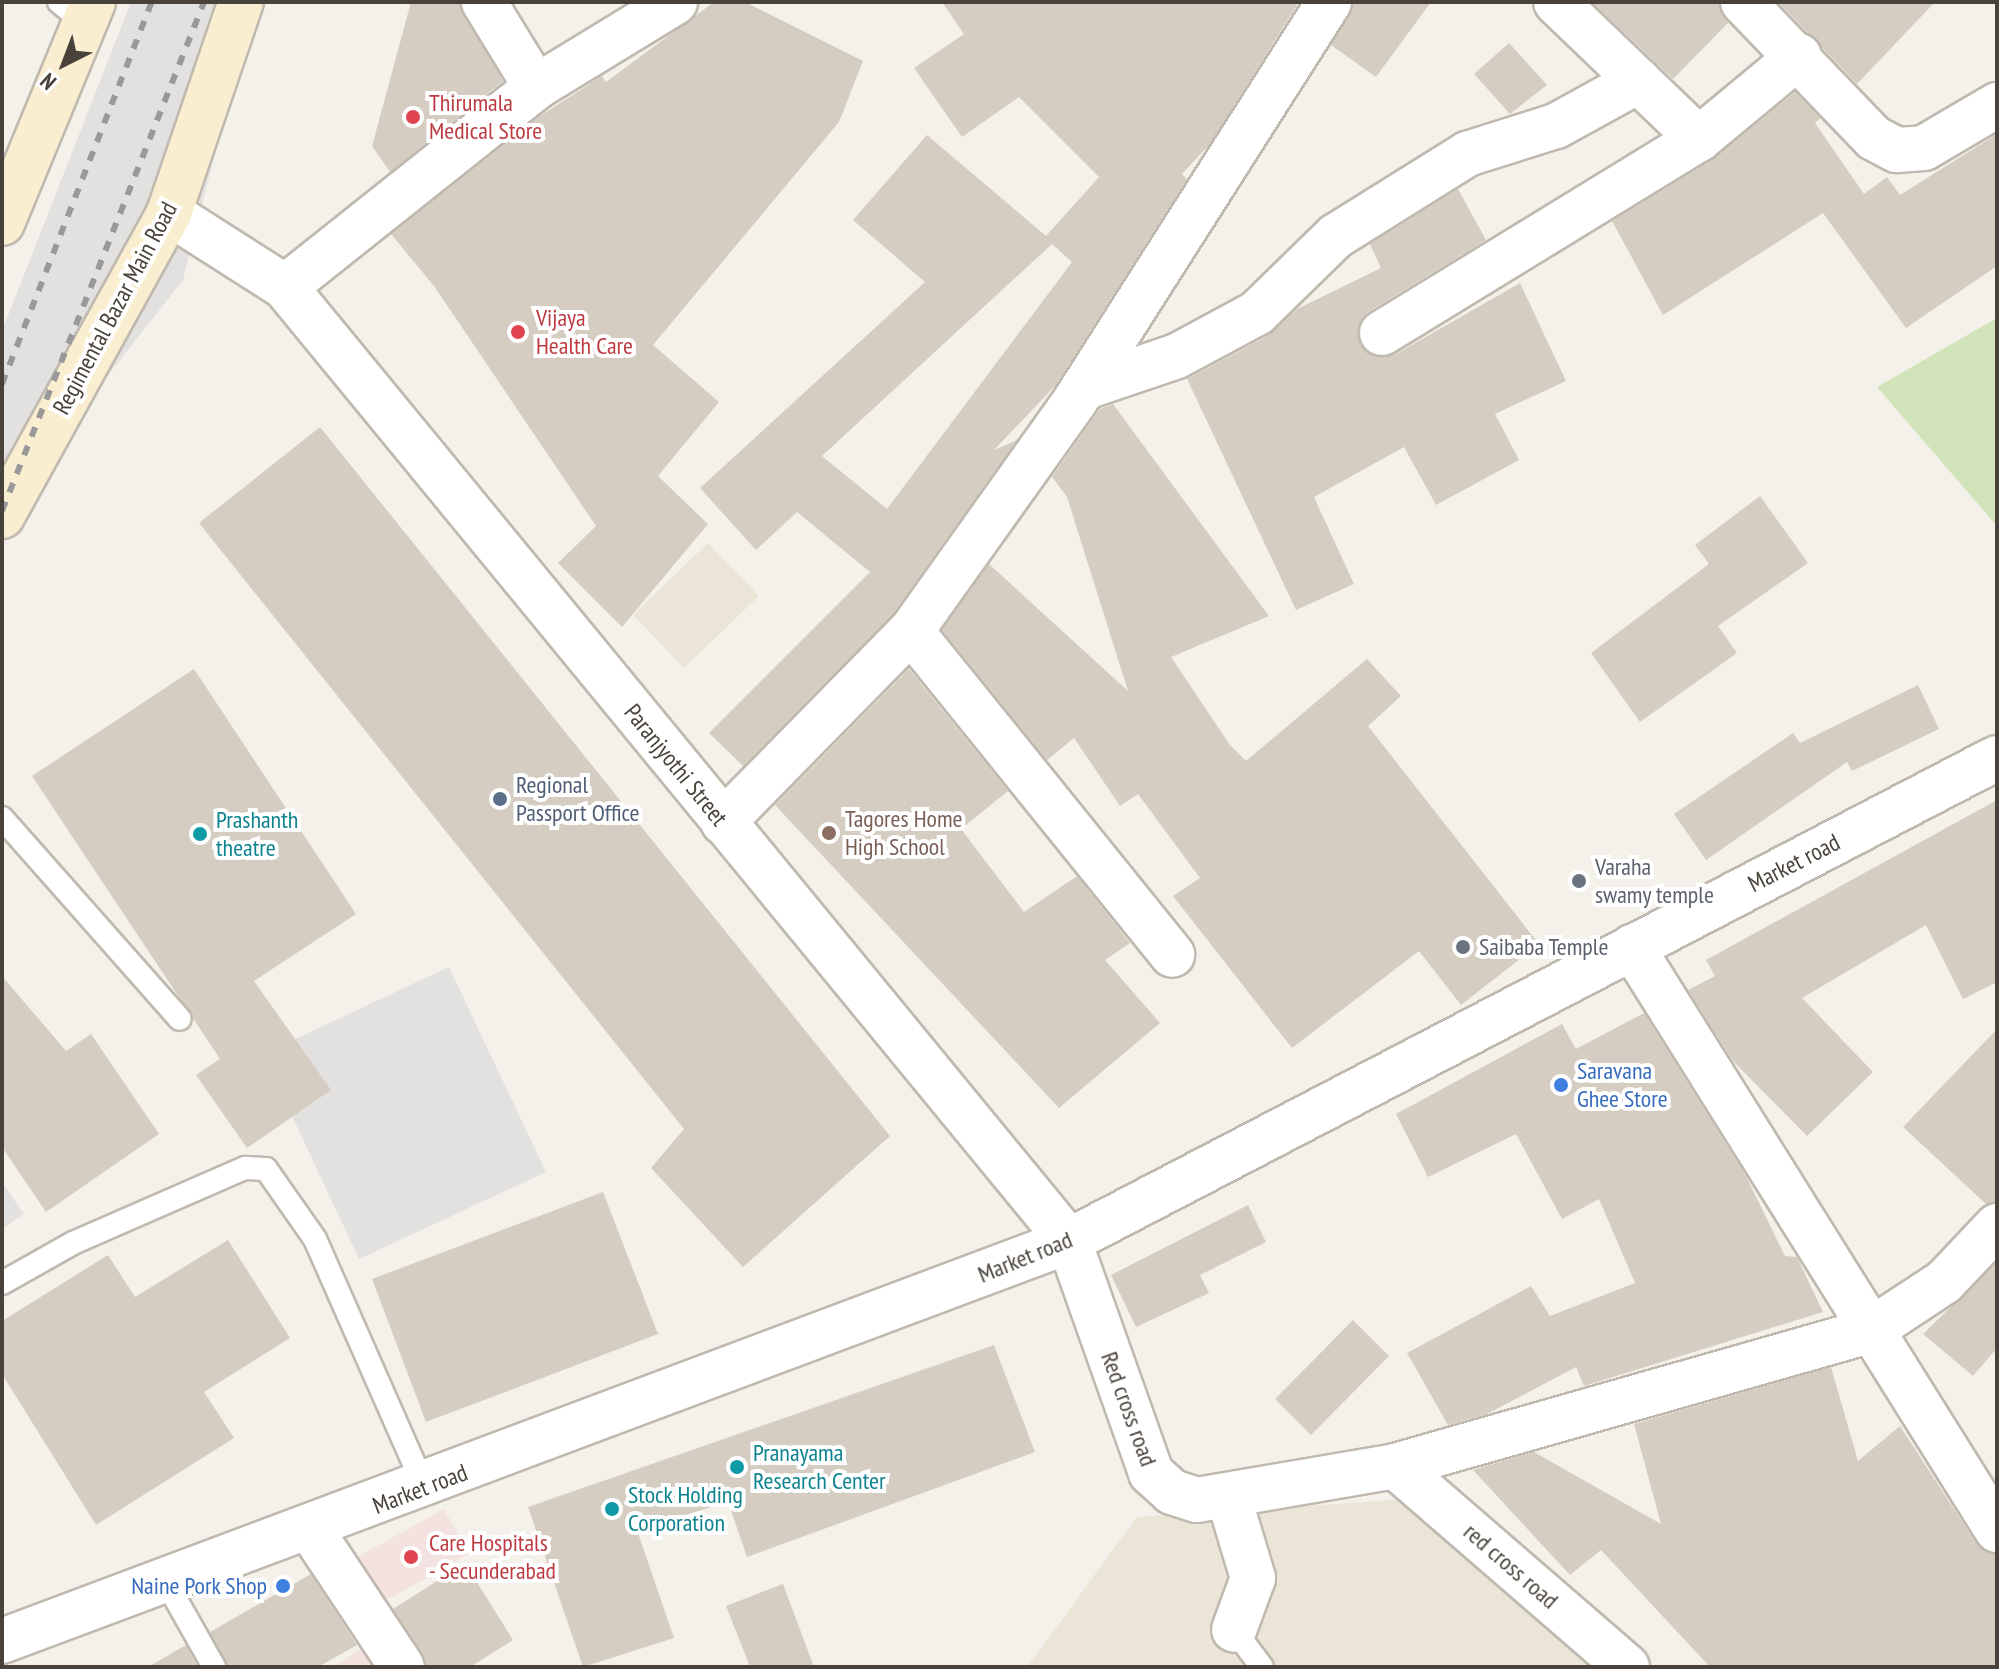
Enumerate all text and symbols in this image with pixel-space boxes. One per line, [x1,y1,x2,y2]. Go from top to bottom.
north arrow [24,24,104,104]
text: N [34,67,62,96]
place label: Thirumala Medical Store [429,89,542,145]
marker: Thirumala Medical Store [404,108,422,126]
street label: Regimental Bazar Main Road [47,197,183,419]
place label: Vijaya Health Care [536,304,633,360]
marker: Vijaya Health Care [507,321,529,343]
street label: Paranjyothi Street [618,698,734,832]
place label: Regional Passport Office [516,771,640,827]
marker: Regional Passport Office [491,790,509,808]
place label: Tagores Home High School [845,805,962,861]
place label: Prashanth theatre [216,806,298,862]
marker: Tagores Home High School [820,824,838,842]
marker: Prashanth theatre [191,825,209,843]
street label: Market road [1743,828,1845,898]
place label: Varaha swamy temple [1595,853,1714,909]
marker: Varaha swamy temple [1570,872,1588,890]
place label: Saibaba Temple [1479,933,1609,961]
marker: Saibaba Temple [1454,938,1472,956]
place label: Saravana Ghee Store [1577,1057,1668,1113]
marker: Saravana Ghee Store [1552,1076,1570,1094]
street label: Market road [974,1225,1076,1289]
street label: Red cross road [1095,1348,1163,1470]
place label: Pranayama Research Center [753,1439,886,1495]
street label: Market road [369,1458,471,1520]
marker: Pranayama Research Center [728,1458,746,1476]
place label: Stock Holding Corporation [628,1481,743,1537]
marker: Stock Holding Corporation [603,1500,621,1518]
street label: red cross road [1458,1517,1564,1615]
place label: Care Hospitals - Secunderabad [429,1529,557,1585]
marker: Care Hospitals - Secunderabad [400,1546,422,1568]
place label: Naine Pork Shop [131,1572,267,1600]
marker: Naine Pork Shop [274,1577,292,1595]

